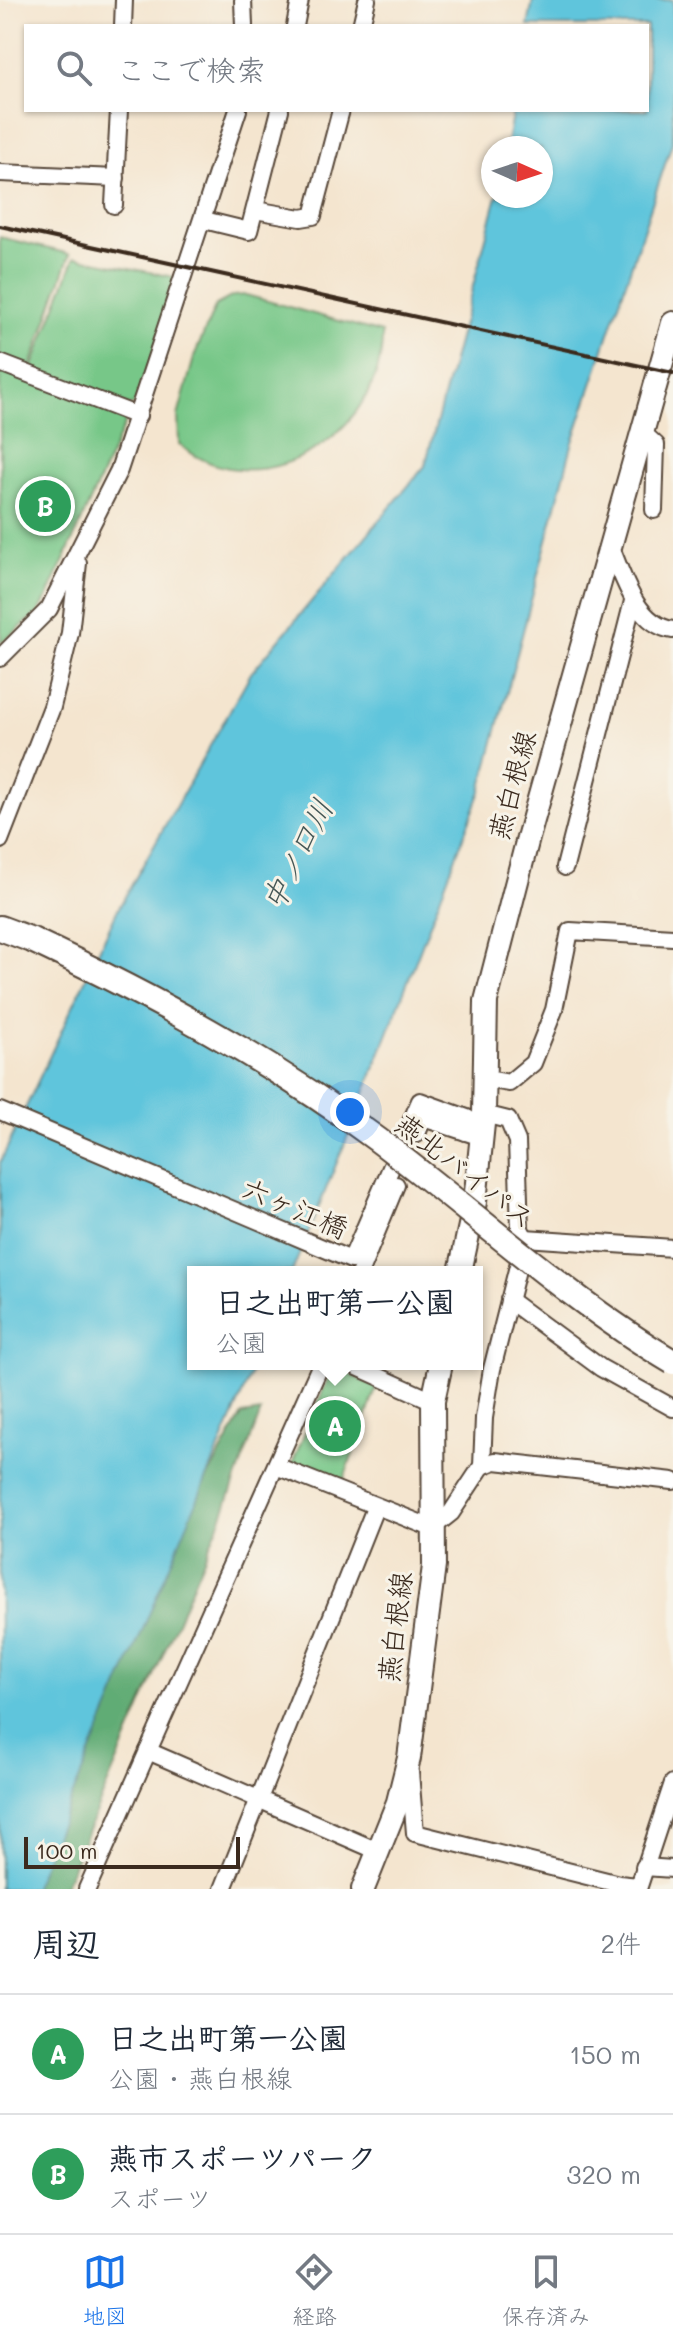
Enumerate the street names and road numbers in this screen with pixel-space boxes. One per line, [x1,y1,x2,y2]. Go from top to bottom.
street label: 燕白根線 [479,726,543,843]
street label: 燕北バイパス [389,1104,543,1236]
street label: 六ヶ江橋 [237,1169,354,1246]
street label: 燕白根線 [369,1569,419,1685]

